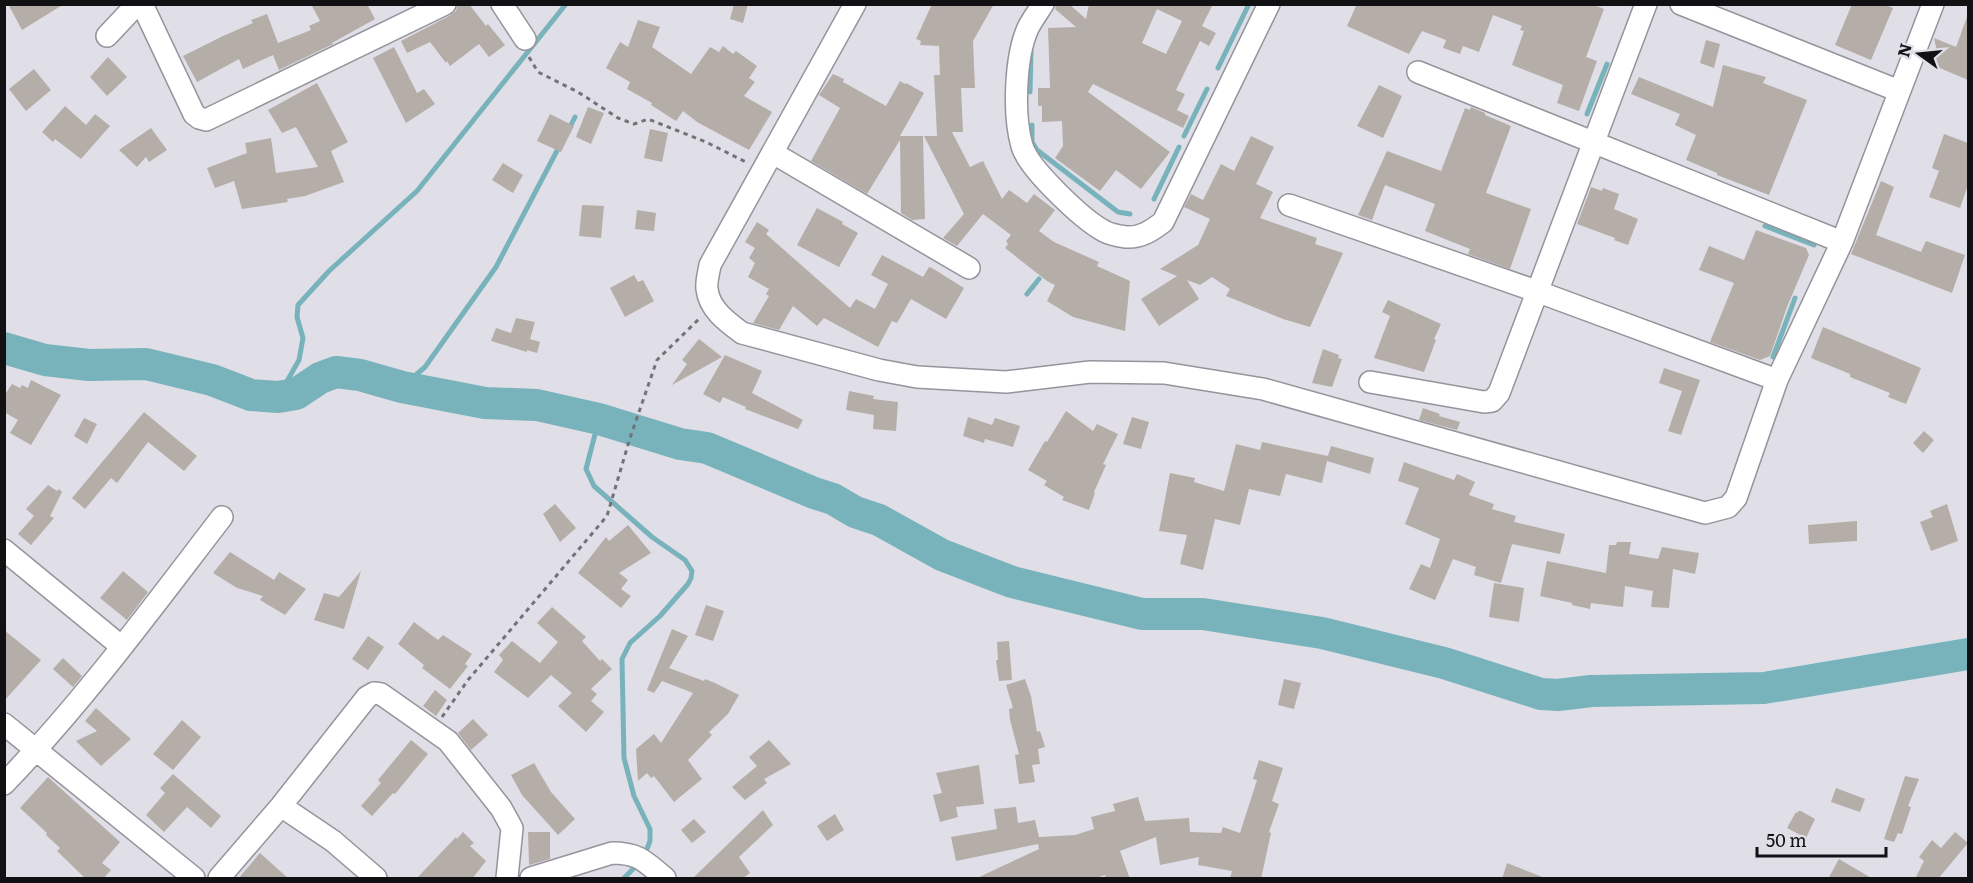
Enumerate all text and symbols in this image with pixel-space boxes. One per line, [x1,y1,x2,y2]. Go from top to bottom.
north arrow [1889,24,1949,84]
text: N [1890,40,1917,59]
scale bar [1757,820,1886,858]
text: 50 m [1766,826,1807,853]

